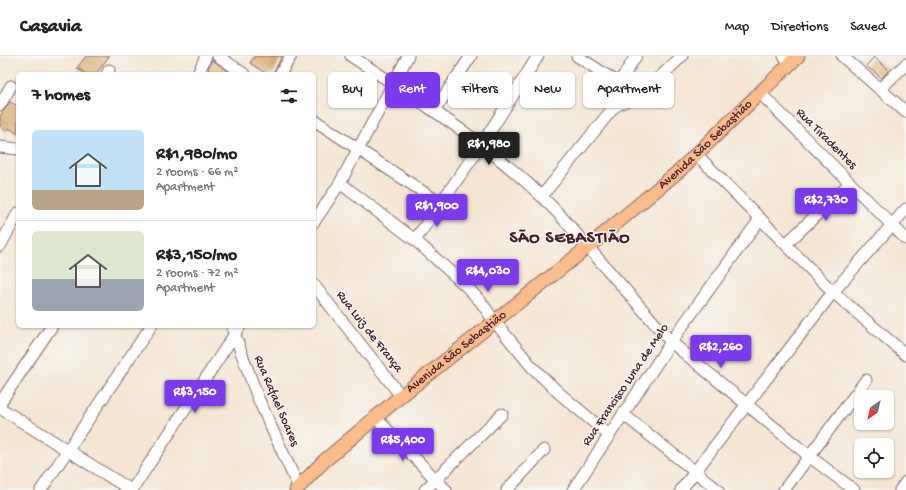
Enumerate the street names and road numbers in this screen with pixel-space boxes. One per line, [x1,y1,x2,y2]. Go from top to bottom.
street label: Avenida São Sebastião [655,96,756,193]
street label: Rua Tiradentes [792,105,860,173]
street label: Rua Luiz de França [332,288,406,376]
street label: Avenida São Sebastião [403,307,510,396]
street label: Rua Francisco Luna de Melo [579,321,673,449]
street label: Rua Rafael Soares [250,353,302,450]

